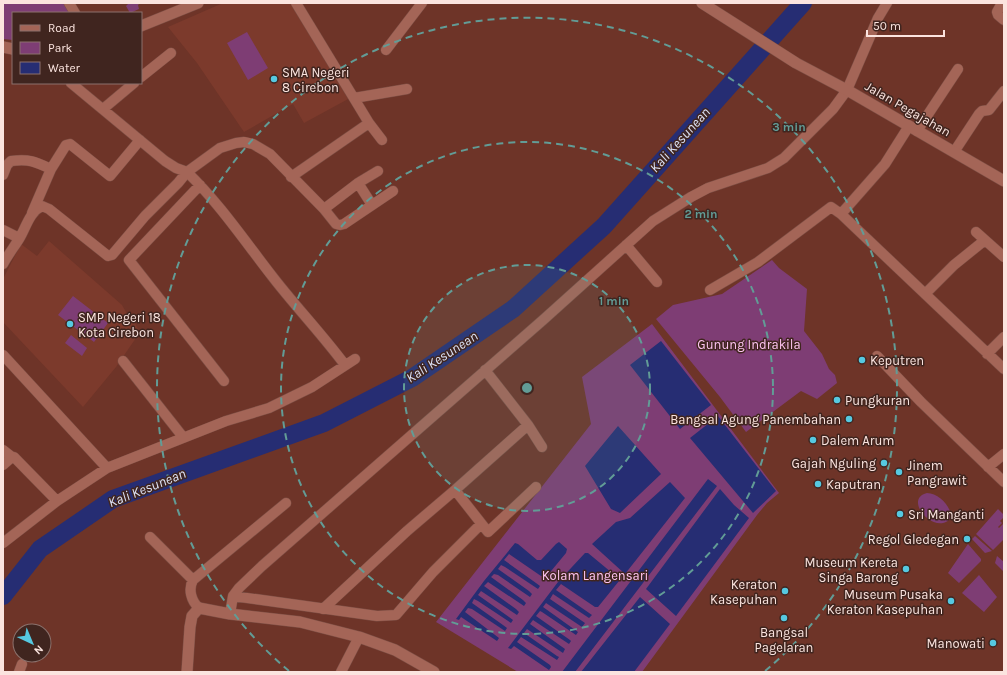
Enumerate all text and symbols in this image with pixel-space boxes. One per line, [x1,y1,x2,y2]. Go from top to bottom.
legend [12,12,142,84]
scale bar [867,12,944,38]
text: 50 m [873,19,901,33]
text: Road [48,21,76,35]
text: Park [48,41,73,55]
text: Water [48,61,81,75]
place label: SMA Negeri 8 Cirebon [282,65,350,95]
marker: SMA Negeri 8 Cirebon [269,74,279,84]
street label: Jalan Pegajahan [862,78,954,140]
water label: Kali Kesunean [646,104,714,176]
text: 3 min [772,120,806,134]
text: 2 min [684,207,718,221]
text: 1 min [599,294,629,308]
place label: SMP Negeri 18 Kota Cirebon [78,310,161,340]
marker: SMP Negeri 18 Kota Cirebon [65,319,75,329]
water label: Kali Kesunean [403,327,481,387]
park label: Gunung Indrakila [697,337,801,352]
place label: Keputren [870,353,924,368]
marker: Keputren [857,355,867,365]
centre of rings [520,381,534,395]
place label: Pungkuran [845,393,910,408]
marker: Pungkuran [832,395,842,405]
place label: Bangsal Agung Panembahan [670,412,841,427]
marker: Bangsal Agung Panembahan [844,414,854,424]
place label: Dalem Arum [821,433,895,448]
marker: Dalem Arum [808,435,818,445]
place label: Gajah Nguling [792,456,877,471]
marker: Gajah Nguling [879,458,889,468]
place label: Jinem Pangrawit [907,458,967,488]
water label: Kali Kesunean [106,465,188,511]
marker: Jinem Pangrawit [894,467,904,477]
place label: Kaputran [826,477,881,492]
marker: Kaputran [813,479,823,489]
place label: Sri Manganti [908,507,985,522]
marker: Sri Manganti [895,509,905,519]
place label: Regol Gledegan [868,532,959,547]
marker: Regol Gledegan [962,534,972,544]
place label: Museum Kereta Singa Barong [804,555,899,585]
marker: Museum Kereta Singa Barong [901,564,911,574]
park label: Kolam Langensari [542,568,648,583]
place label: Keraton Kasepuhan [710,577,777,607]
marker: Keraton Kasepuhan [780,586,790,596]
place label: Museum Pusaka Keraton Kasepuhan [827,587,943,617]
marker: Museum Pusaka Keraton Kasepuhan [946,596,956,606]
marker: Bangsal Pagelaran [779,613,789,623]
north arrow [12,623,52,663]
place label: Bangsal Pagelaran [755,625,813,655]
place label: Manowati [927,636,985,651]
marker: Manowati [988,638,998,648]
text: N [31,642,46,657]

